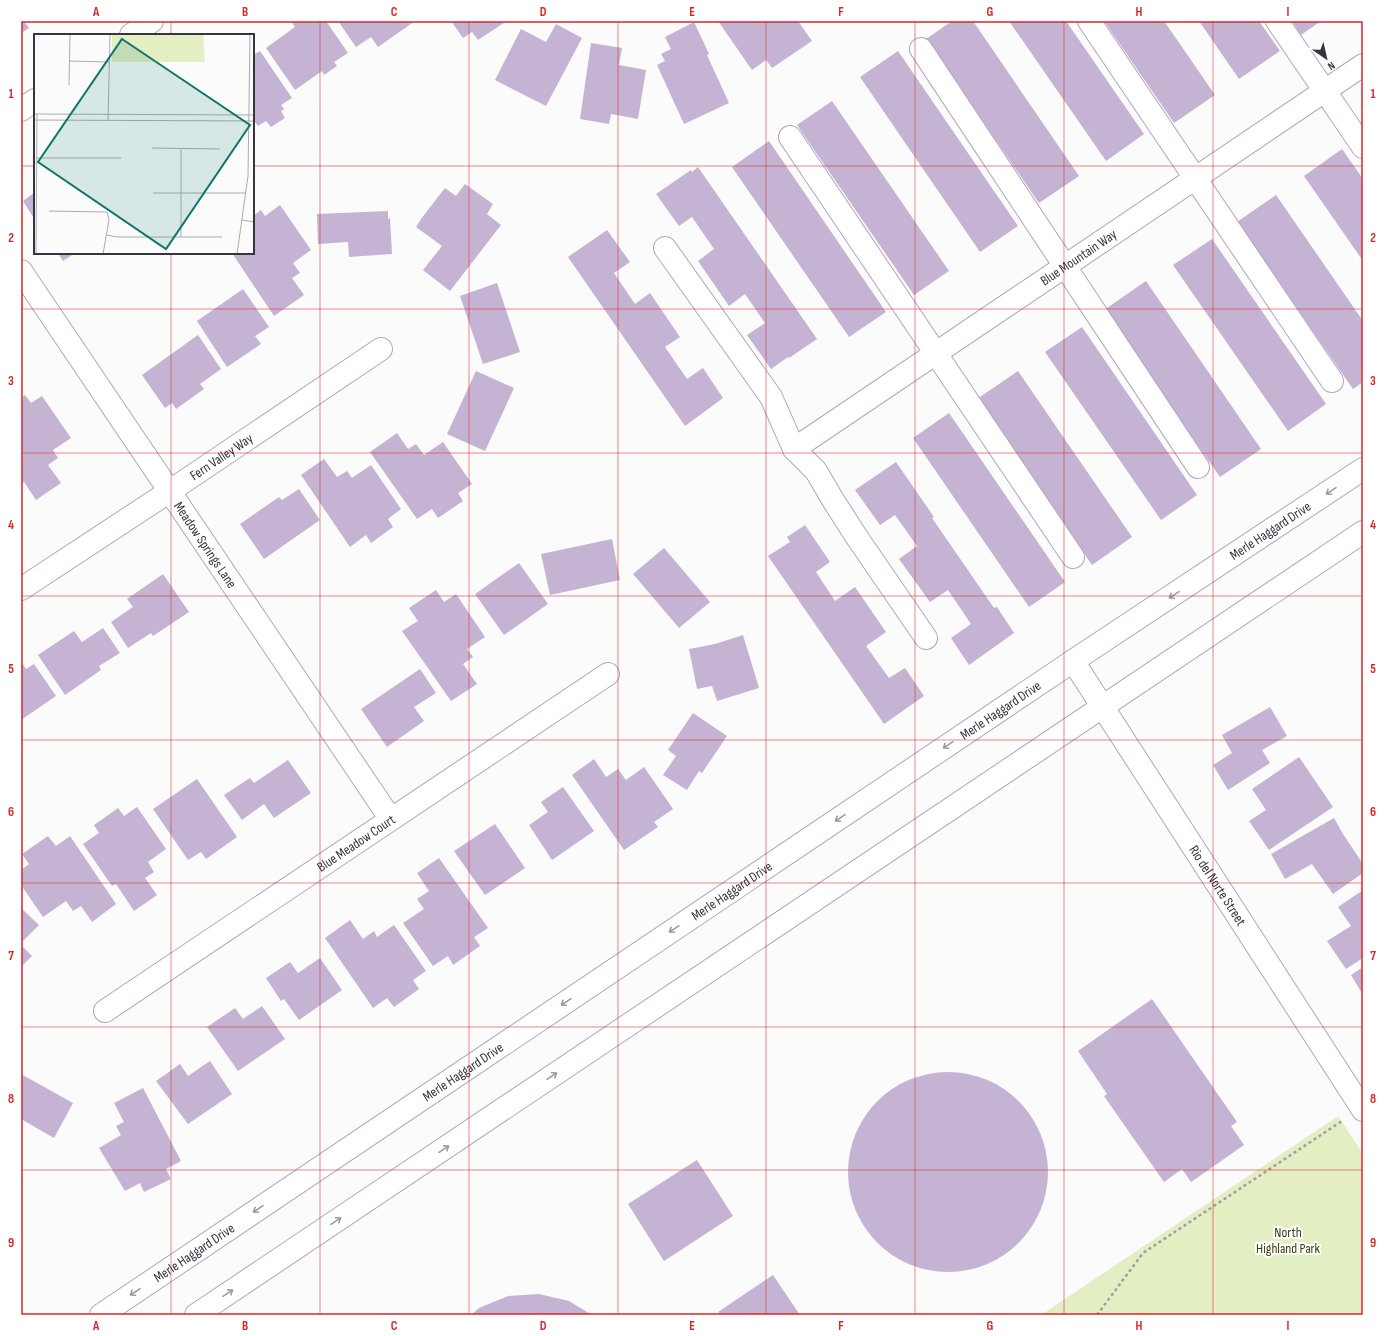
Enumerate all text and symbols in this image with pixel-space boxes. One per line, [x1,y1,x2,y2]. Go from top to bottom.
text: A [92,4,100,20]
text: B [242,4,248,20]
text: C [391,4,398,20]
text: D [540,4,547,20]
text: E [689,4,695,20]
text: F [838,4,844,20]
text: G [987,4,994,20]
text: H [1136,4,1143,20]
text: I [1287,4,1290,20]
inset map [34,34,254,254]
north arrow [1306,38,1346,78]
text: N [1325,59,1337,73]
text: 1 [8,86,14,102]
text: 1 [1370,86,1376,102]
street label: Blue Mountain Way [1037,225,1121,289]
text: 2 [8,230,14,246]
text: 2 [1370,230,1376,246]
text: 3 [8,373,14,389]
text: 3 [1370,373,1376,389]
street label: Fern Valley Way [187,429,257,484]
one-way arrow [1325,486,1336,495]
street label: Meadow Springs Lane [170,498,240,591]
street label: Merle Haggard Drive [1227,498,1314,564]
text: 4 [8,517,14,533]
text: 4 [1370,517,1376,533]
one-way arrow [1168,591,1180,599]
text: 5 [8,661,14,677]
text: 5 [1370,661,1376,677]
street label: Merle Haggard Drive [957,677,1044,744]
one-way arrow [943,741,954,749]
text: 6 [8,804,14,820]
text: 6 [1370,804,1376,820]
street label: Blue Meadow Court [314,811,398,876]
one-way arrow [835,814,846,822]
street label: Rio del Norte Street [1185,842,1250,929]
street label: Merle Haggard Drive [688,858,775,924]
one-way arrow [669,925,680,933]
text: 7 [8,948,14,964]
text: 7 [1370,948,1376,964]
one-way arrow [561,998,572,1006]
street label: Merle Haggard Drive [419,1039,507,1105]
one-way arrow [547,1072,558,1080]
text: 8 [8,1091,14,1107]
text: 8 [1370,1091,1376,1107]
one-way arrow [439,1145,450,1153]
one-way arrow [253,1205,264,1213]
one-way arrow [331,1217,342,1225]
street label: Merle Haggard Drive [151,1220,238,1286]
park label: North Highland Park [1256,1224,1321,1257]
text: 9 [8,1235,14,1251]
text: 9 [1370,1235,1376,1251]
one-way arrow [130,1288,141,1296]
one-way arrow [223,1289,234,1297]
text: A [92,1318,100,1334]
text: B [242,1318,248,1334]
text: C [391,1318,398,1334]
text: D [540,1318,547,1334]
text: E [689,1318,695,1334]
text: F [838,1318,844,1334]
text: G [987,1318,994,1334]
text: H [1136,1318,1143,1334]
text: I [1287,1318,1290,1334]

